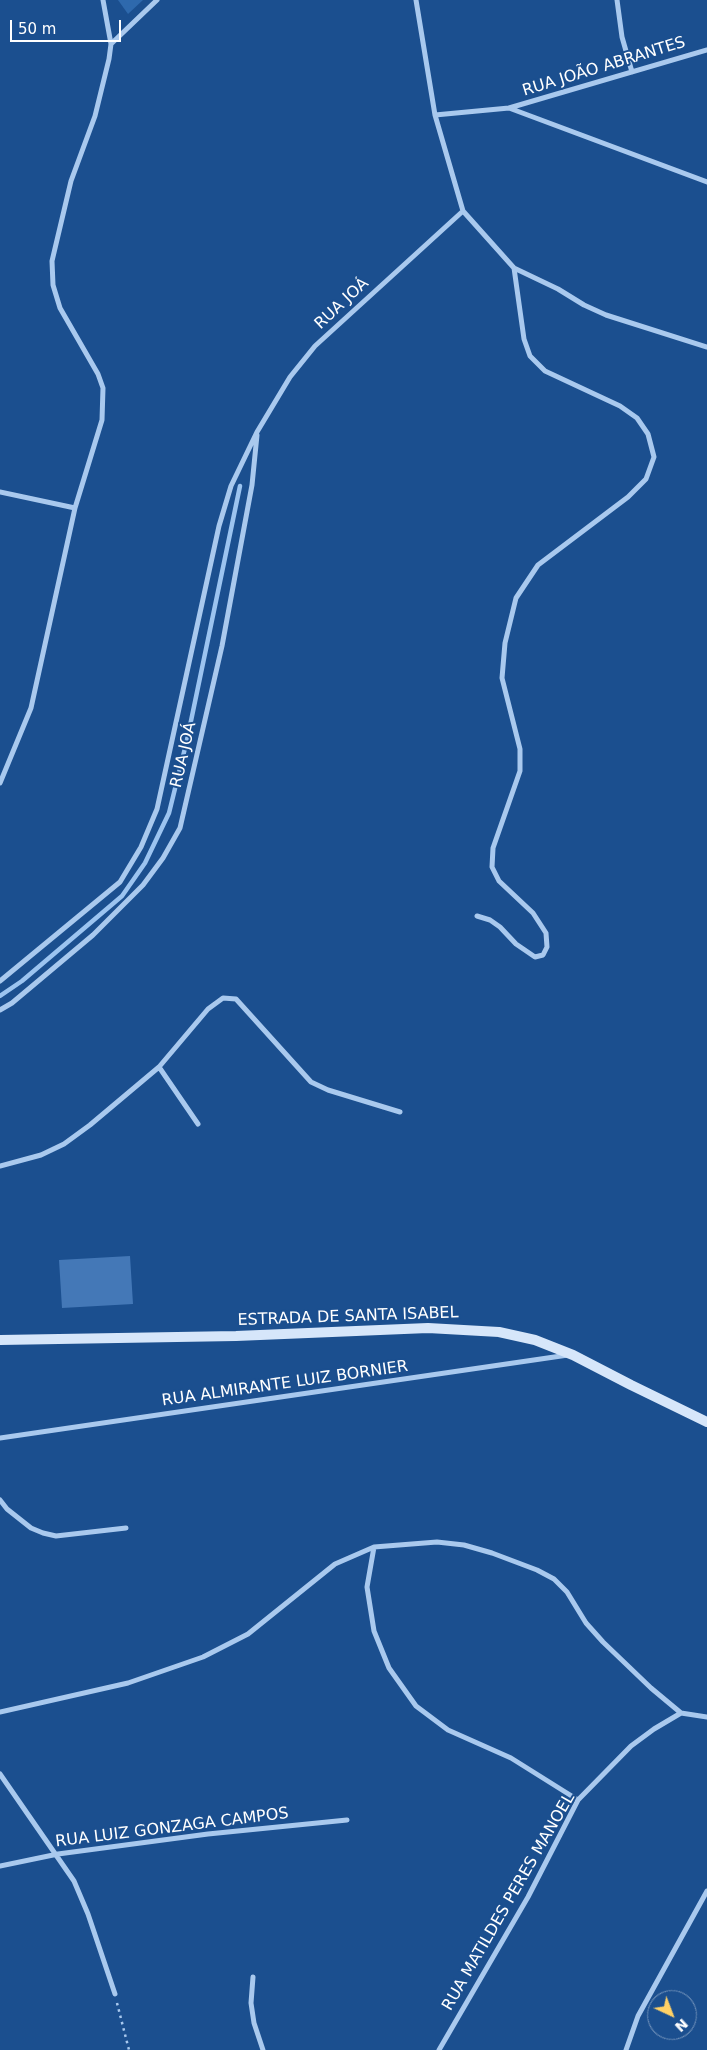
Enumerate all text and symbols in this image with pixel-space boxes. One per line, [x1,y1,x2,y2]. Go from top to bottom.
scale bar [12,10,124,42]
text: 50 m [18,20,56,38]
street label: RUA JOÃO ABRANTES [520,33,688,101]
street label: RUA JOÁ [311,274,373,334]
street label: RUA JOÁ [167,720,201,790]
street label: ESTRADA DE SANTA ISABEL [237,1304,459,1330]
street label: RUA ALMIRANTE LUIZ BORNIER [161,1357,409,1411]
street label: RUA MATILDES PERES MANOEL [439,1790,579,2014]
street label: RUA LUIZ GONZAGA CAMPOS [54,1804,290,1852]
north arrow [647,1990,697,2040]
text: N [672,2015,691,2035]

